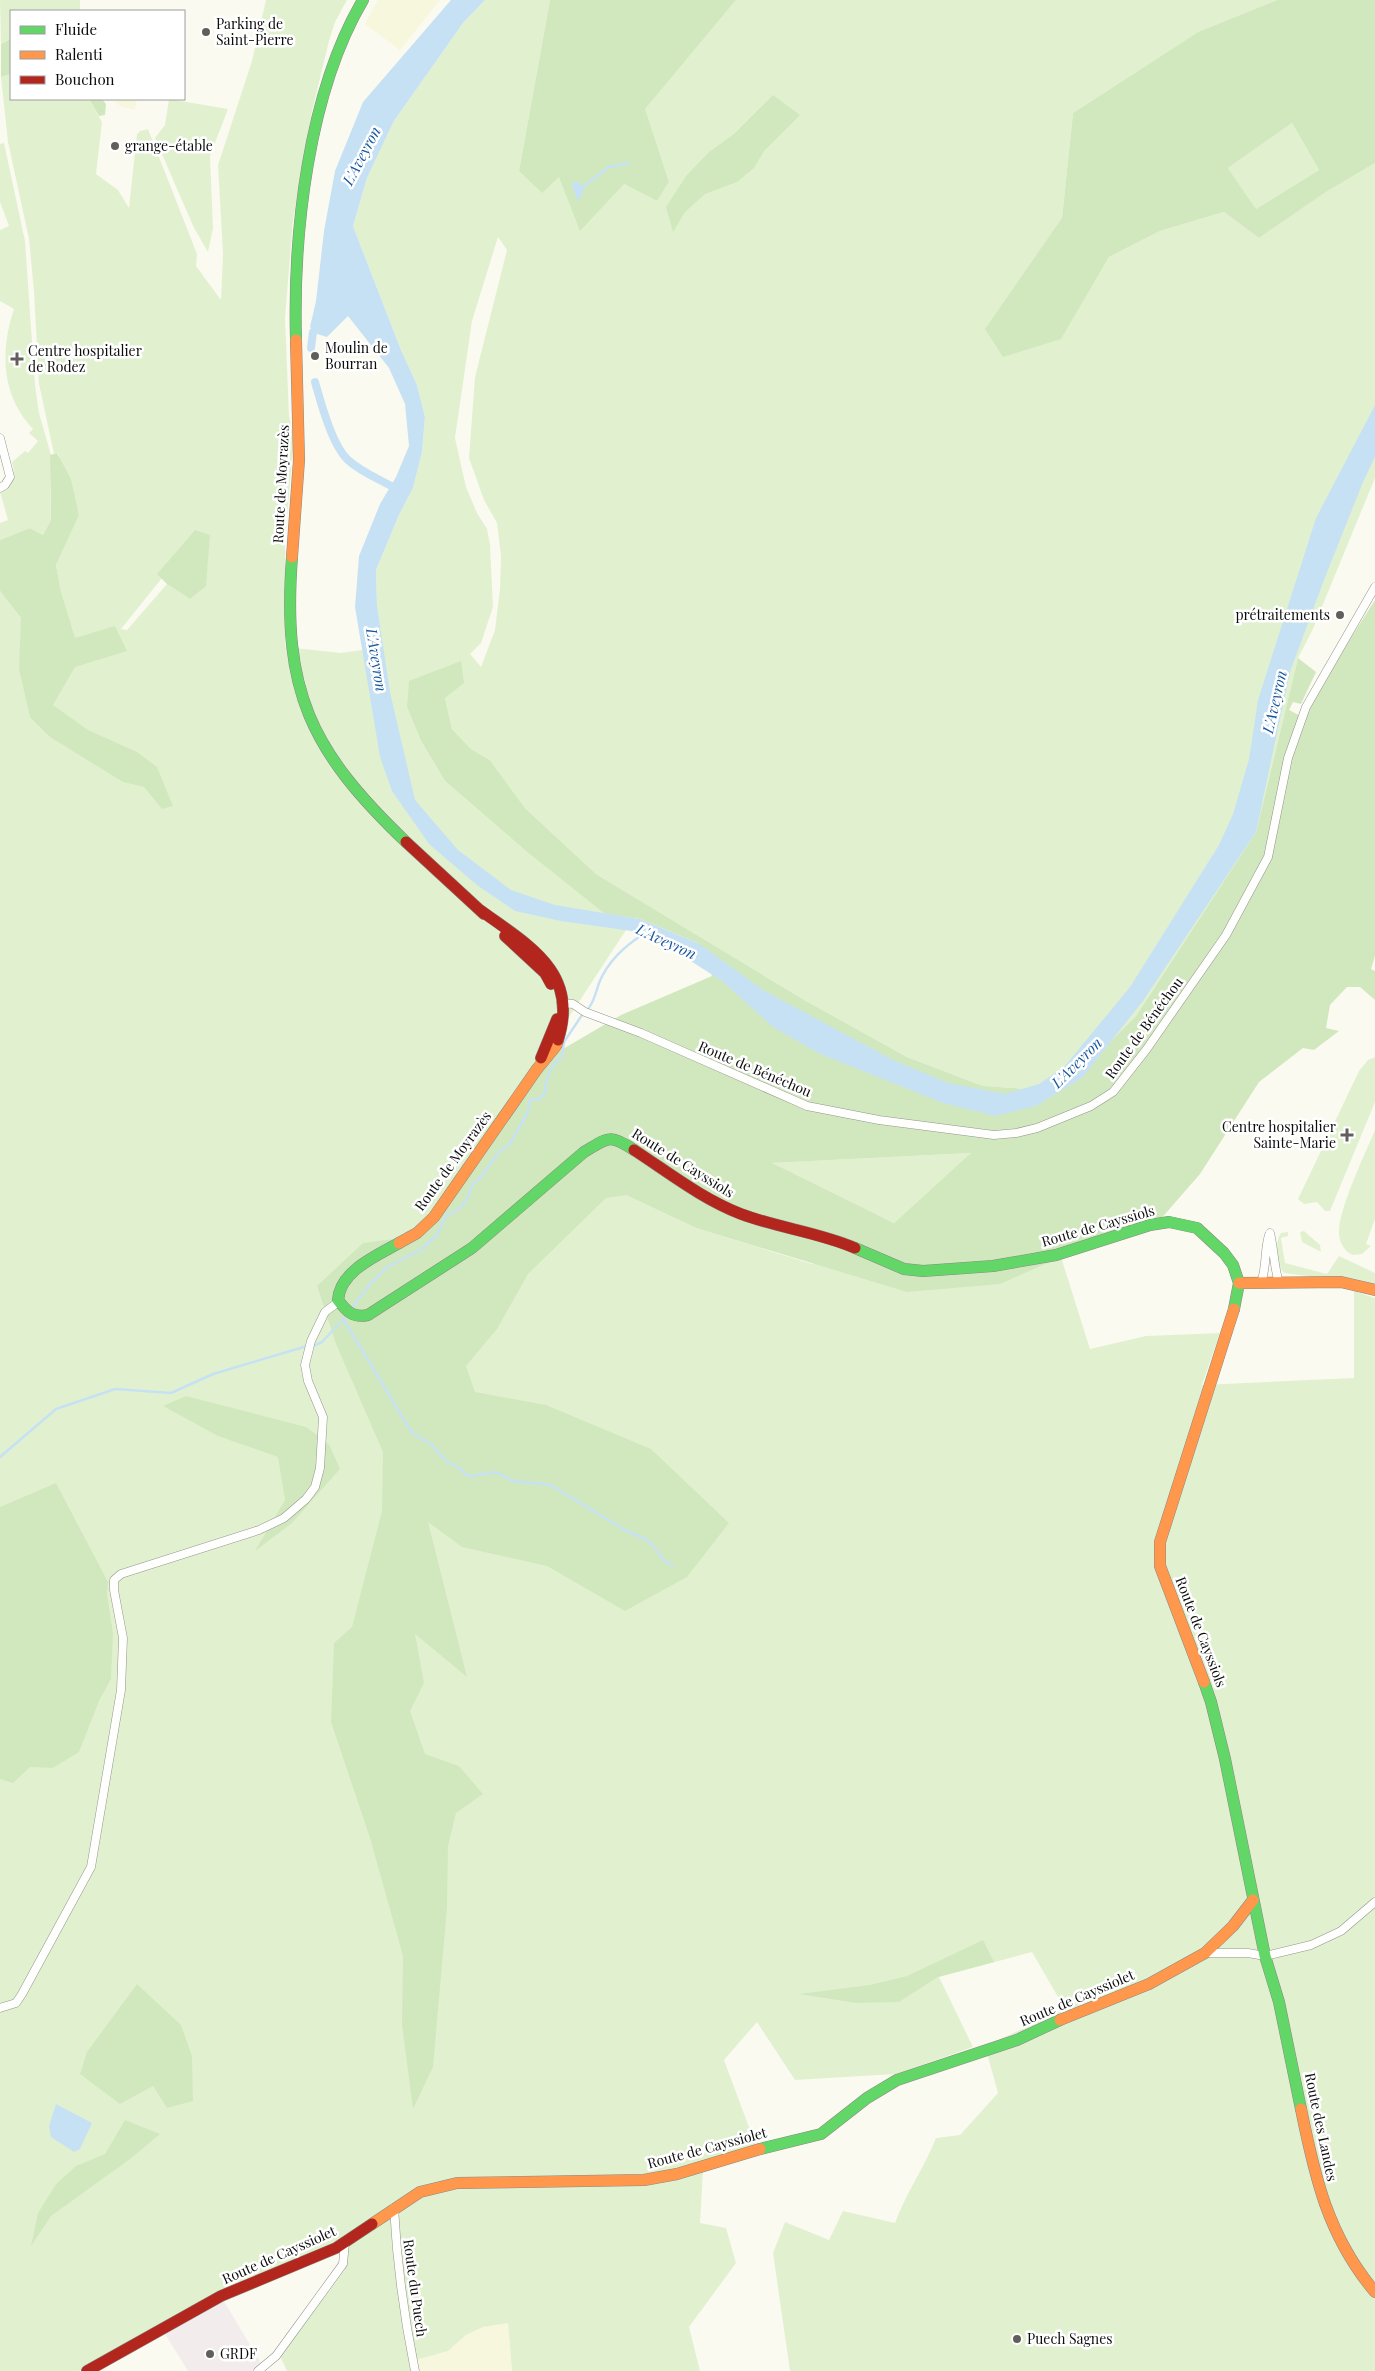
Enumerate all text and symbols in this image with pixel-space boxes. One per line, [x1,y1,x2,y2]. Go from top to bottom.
legend [10,10,185,100]
place label: Parking de Saint-Pierre [216,14,294,49]
text: Fluide [55,19,97,39]
marker: Parking de Saint-Pierre [200,26,212,38]
text: Ralenti [55,44,103,64]
text: Bouchon [55,69,115,89]
water label: L'Aveyron [337,123,385,189]
place label: grange-étable [125,136,213,155]
marker: grange-étable [109,140,121,152]
place label: Moulin de Bourran [325,338,388,373]
place label: Centre hospitalier de Rodez [28,341,143,376]
marker: Moulin de Bourran [309,350,321,362]
marker: Centre hospitalier de Rodez [10,352,24,366]
street label: Route de Moyrazès [268,424,293,544]
place label: prétraitements [1235,605,1330,624]
marker: prétraitements [1334,609,1346,621]
water label: L'Aveyron [362,626,392,693]
water label: L'Aveyron [1257,668,1291,736]
water label: L'Aveyron [632,918,700,964]
street label: Route de Bénéchou [1100,973,1187,1082]
water label: L'Aveyron [1046,1033,1106,1093]
street label: Route de Bénéchou [696,1036,815,1101]
street label: Route de Moyrazès [410,1107,495,1214]
place label: Centre hospitalier Sainte-Marie [1222,1117,1337,1152]
street label: Route de Cayssiols [629,1124,738,1202]
marker: Centre hospitalier Sainte-Marie [1340,1128,1354,1142]
street label: Route de Cayssiols [1039,1200,1157,1251]
street label: Route de Cayssiols [1172,1574,1231,1690]
street label: Route de Cayssiolet [1017,1964,1138,2030]
street label: Route des Landes [1301,2071,1342,2183]
street label: Route de Cayssiolet [645,2122,770,2173]
street label: Route de Cayssiolet [219,2220,340,2288]
street label: Route du Puech [399,2238,432,2339]
place label: Puech Sagnes [1027,2329,1113,2348]
marker: Puech Sagnes [1011,2333,1023,2345]
place label: GRDF [220,2344,257,2363]
marker: GRDF [204,2348,216,2360]

